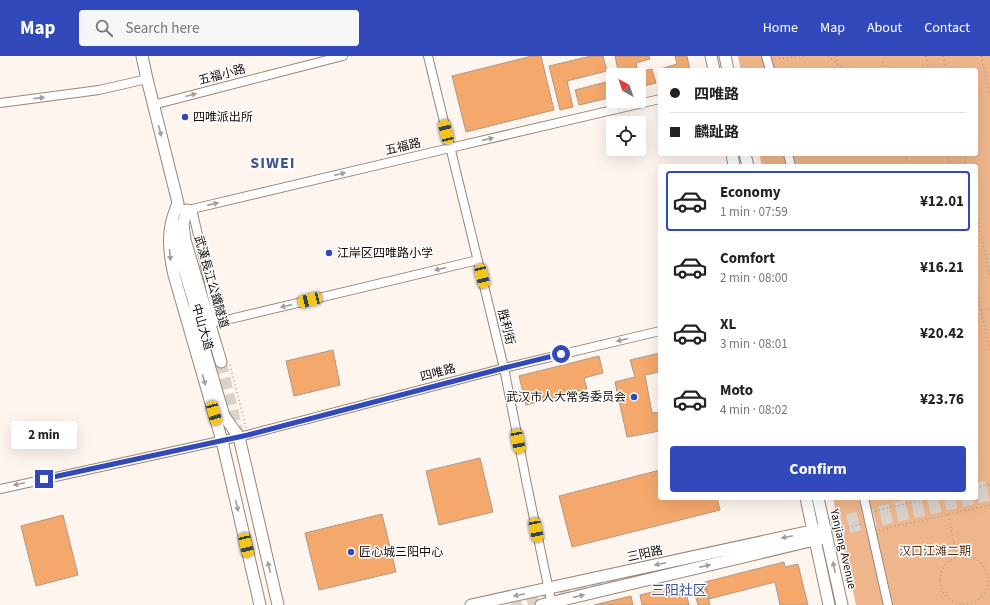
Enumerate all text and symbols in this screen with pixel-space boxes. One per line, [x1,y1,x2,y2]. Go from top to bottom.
search box [79,10,359,46]
text: Map [20,15,55,42]
icon: search [93,17,115,39]
text: Search here [125,18,199,39]
text: Home [763,18,798,38]
text: Map [820,18,845,38]
text: About [867,18,902,38]
text: Contact [924,18,970,38]
street label: 五福小路 [197,61,247,89]
north arrow [606,68,646,108]
map controls [606,68,646,156]
text: 四唯路 [694,84,739,105]
one-way arrow [185,92,197,98]
one-way arrow [33,95,45,101]
place label: 四唯派出所 [193,109,253,126]
marker: 四唯派出所 [180,112,190,122]
button: locate [606,116,646,156]
car [437,119,455,145]
text: 麟趾路 [694,122,739,143]
one-way arrow [157,125,163,137]
street label: 五福路 [384,135,422,159]
one-way arrow [482,136,494,142]
district label: SIWEI [250,152,296,174]
one-way arrow [333,171,346,177]
text: Economy [720,182,781,203]
icon: car [672,183,708,219]
text: ¥12.01 [920,191,964,212]
one-way arrow [207,201,219,207]
text: 1 min · 07:59 [720,203,788,221]
street label: 武漢長江公鐵隧道 [190,234,232,330]
place label: 江岸区四唯路小学 [337,245,433,262]
marker: 江岸区四唯路小学 [324,248,334,258]
text: Comfort [720,248,775,269]
one-way arrow [167,249,173,261]
icon: car [672,249,708,285]
text: ¥16.21 [920,257,964,278]
car [473,263,491,289]
one-way arrow [434,267,446,273]
text: 2 min · 08:00 [720,269,788,287]
car [297,291,323,309]
street label: 中山大道 [187,302,217,352]
one-way arrow [280,303,292,309]
street label: 胜利街 [493,307,519,347]
text: XL [720,314,736,335]
icon: car [672,315,708,351]
text: ¥20.42 [920,323,964,344]
text: 3 min · 08:01 [720,335,788,353]
one-way arrow [616,337,628,343]
route start [552,345,570,363]
street label: 四唯路 [418,360,458,386]
one-way arrow [201,374,207,386]
text: Moto [720,380,753,401]
icon: car [672,381,708,417]
place label: 武汉市人大常务委员会 [506,389,626,406]
text: ¥23.76 [920,389,964,410]
marker: 武汉市人大常务委员会 [629,392,639,402]
car [205,400,223,426]
text: 4 min · 08:02 [720,401,788,419]
callout: 2 min [11,421,77,449]
text: 2 min [28,426,60,444]
car [510,428,526,454]
button: Confirm [670,446,966,492]
route end [35,470,53,488]
one-way arrow [13,482,25,488]
one-way arrow [234,500,240,512]
street label: Yanjiang Avenue [825,506,860,591]
car [528,517,544,543]
car [237,532,255,558]
one-way arrow [781,534,793,540]
street label: 三阳路 [626,542,664,566]
park label: 汉口江滩二期 [899,543,971,560]
place label: 匠心城三阳中心 [359,544,443,561]
marker: 匠心城三阳中心 [346,547,356,557]
one-way arrow [266,561,272,573]
one-way arrow [830,561,836,573]
one-way arrow [654,562,666,568]
one-way arrow [699,563,711,569]
district label: 三阳社区 [651,581,707,601]
one-way arrow [513,592,525,598]
one-way arrow [573,593,585,599]

